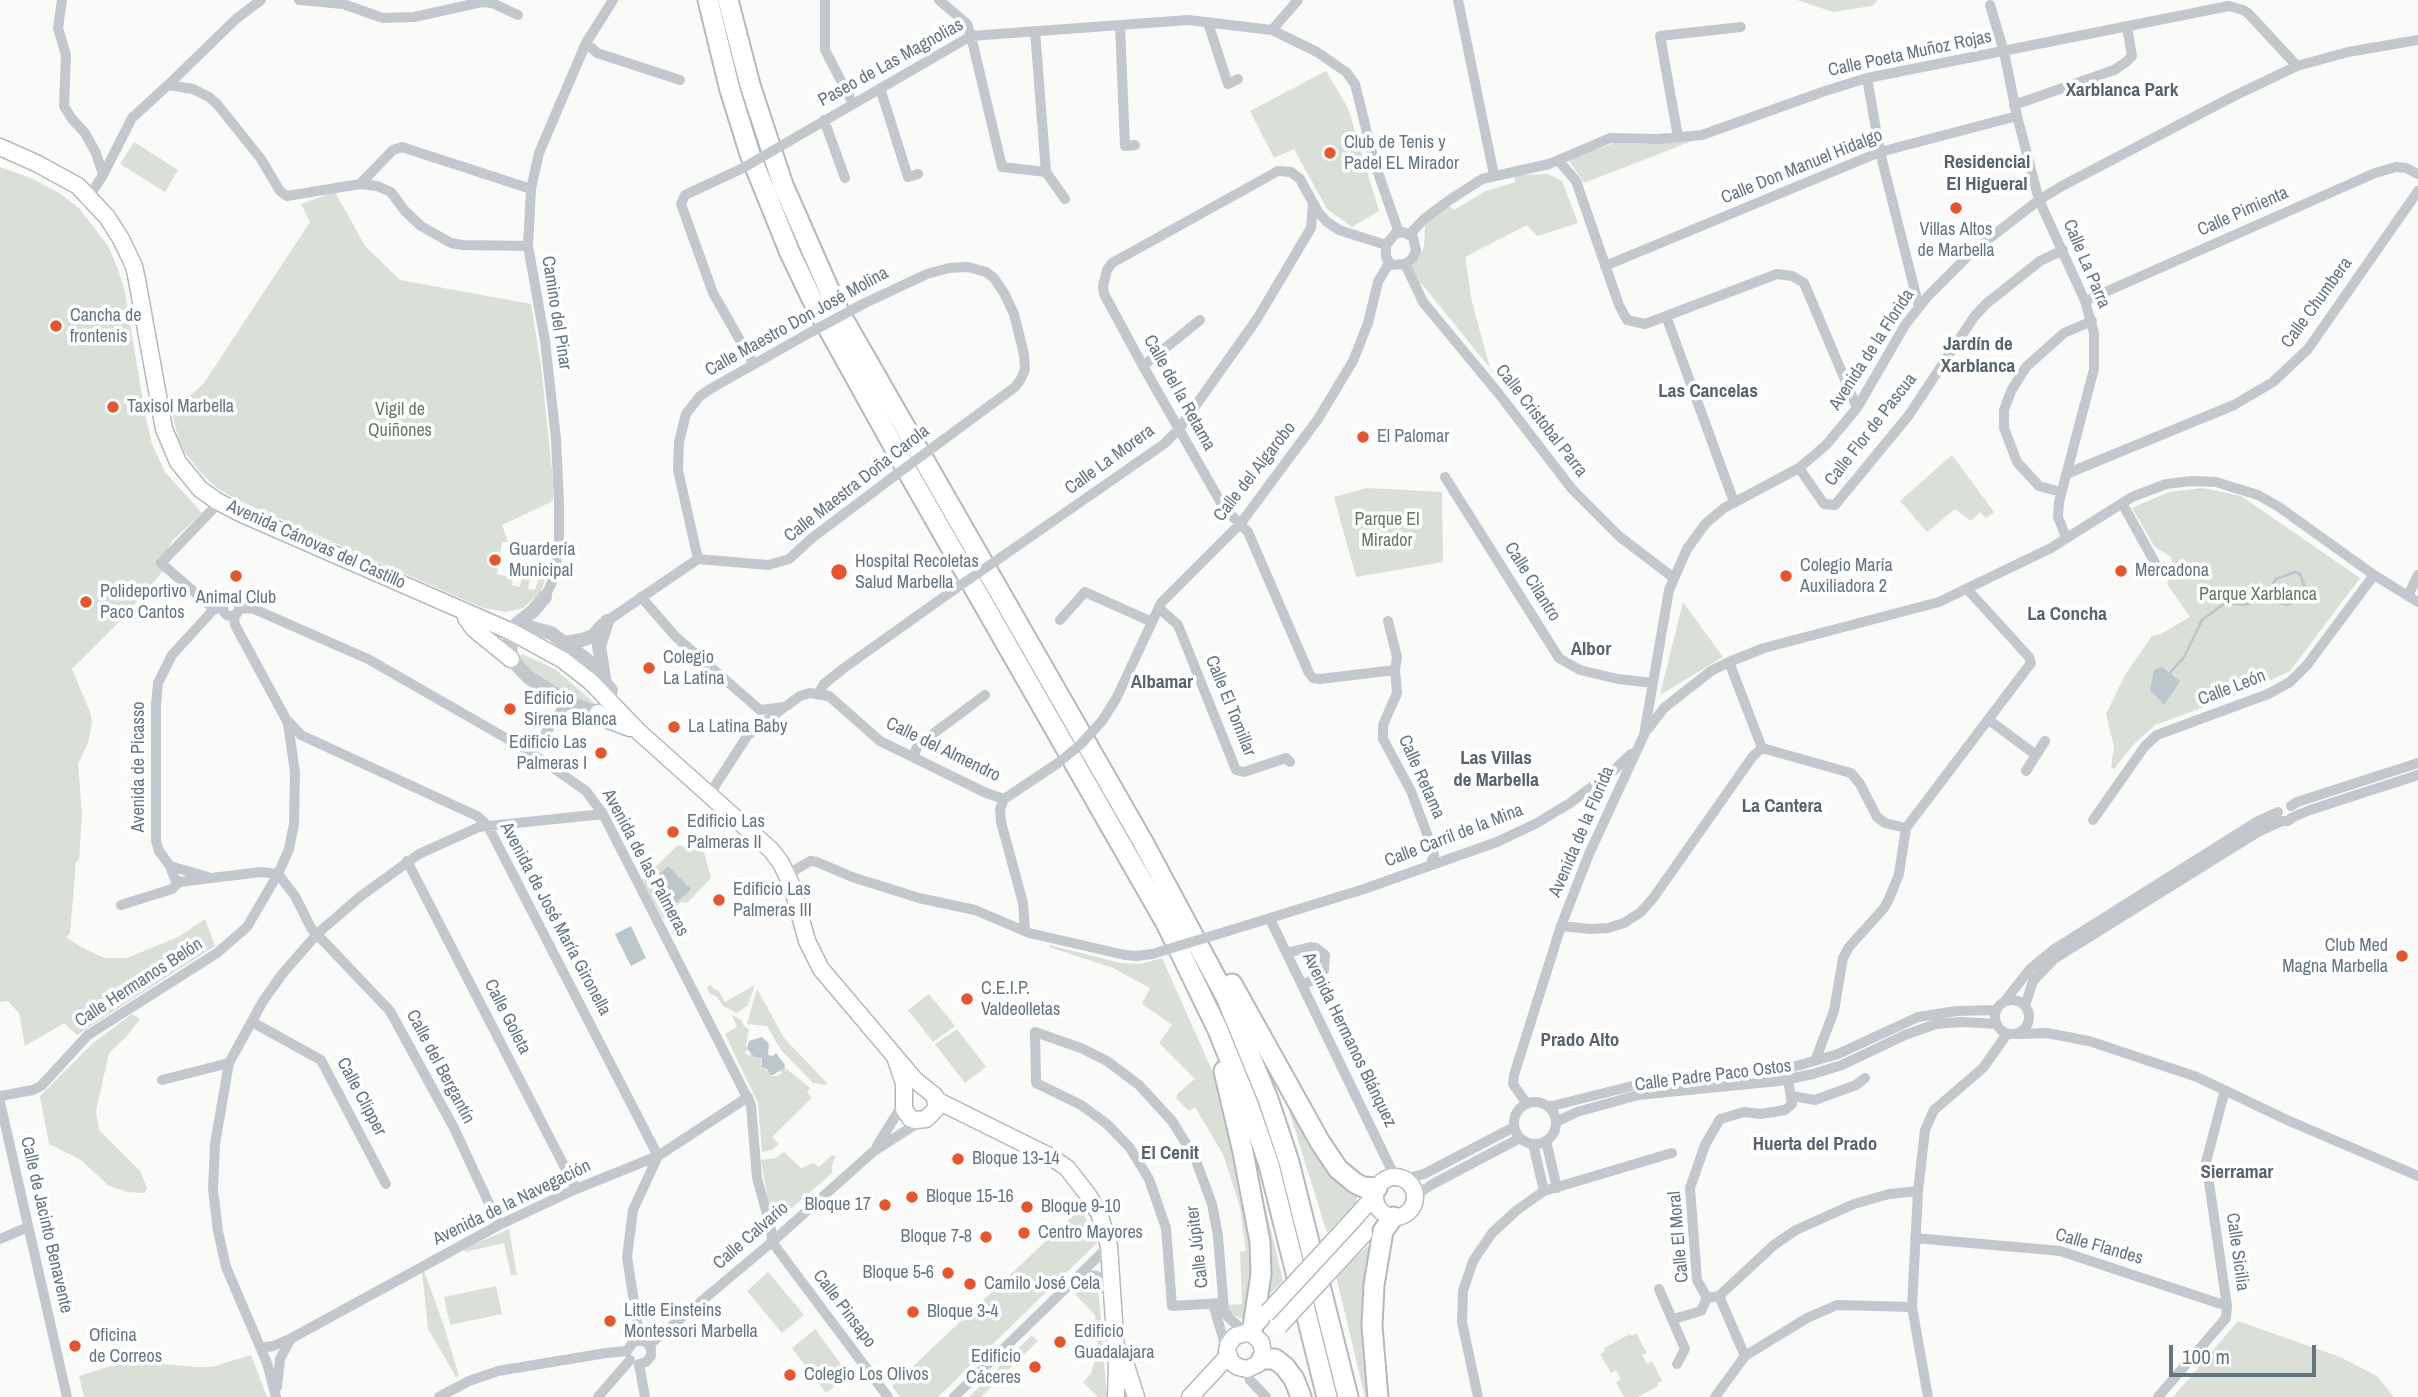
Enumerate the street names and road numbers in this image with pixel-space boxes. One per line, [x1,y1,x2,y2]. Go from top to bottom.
street label: Paseo de Las Magnolias [815,14,967,112]
street label: Calle Poeta Muñoz Rojas [1826,26,1994,82]
street label: Calle Don Manuel Hidalgo [1718,125,1886,209]
street label: Calle Pimienta [2194,182,2292,242]
street label: Calle La Parra [2058,216,2114,312]
street label: Calle Chumbera [2277,254,2357,352]
street label: Camino del Pinar [536,255,576,371]
street label: Calle Maestro Don José Molina [702,263,892,381]
street label: Avenida de la Florida [1825,285,1919,415]
street label: Calle del la Retama [1138,331,1220,455]
street label: Calle Cristobal Parra [1490,360,1592,482]
street label: Calle Flor de Pascua [1820,369,1922,491]
street label: Calle del Algarobo [1209,418,1301,526]
street label: Calle La Morera [1061,420,1159,500]
street label: Calle Maestra Doña Carola [780,421,934,547]
street label: Avenida Cánovas del Castillo [223,496,409,594]
street label: Calle Cilantro [1499,538,1565,626]
street label: Calle El Tomillar [1200,653,1260,759]
street label: Calle León [2195,665,2269,711]
street label: Avenida de Picasso [128,701,150,833]
street label: Calle del Almendro [882,713,1004,787]
street label: Calle Retama [1393,732,1449,822]
street label: Avenida de la Florida [1545,763,1619,901]
street label: Avenida de las Palmeras [597,786,693,940]
street label: Calle Carril de la Mina [1382,800,1526,872]
street label: Avenida de José María Gironella [495,819,615,1019]
street label: Calle Hermanos Belón [71,934,207,1032]
street label: Avenida Hermanos Blánquez [1297,949,1401,1131]
street label: Calle Goleta [479,976,535,1058]
street label: Calle del Bergantín [401,1007,479,1127]
street label: Calle Clipper [331,1054,391,1140]
street label: Calle Padre Paco Ostos [1634,1056,1792,1096]
street label: Calle de Jacinto Benavente [15,1135,77,1315]
street label: Avenida de la Navegación [430,1155,594,1251]
street label: Calle El Moral [1664,1190,1694,1284]
street label: Calle Calvario [709,1197,793,1275]
street label: Calle Júpiter [1182,1205,1214,1289]
street label: Calle Sicilia [2221,1212,2253,1292]
street label: Calle Flandes [2053,1224,2145,1270]
street label: Calle Pinsapo [808,1266,880,1352]

